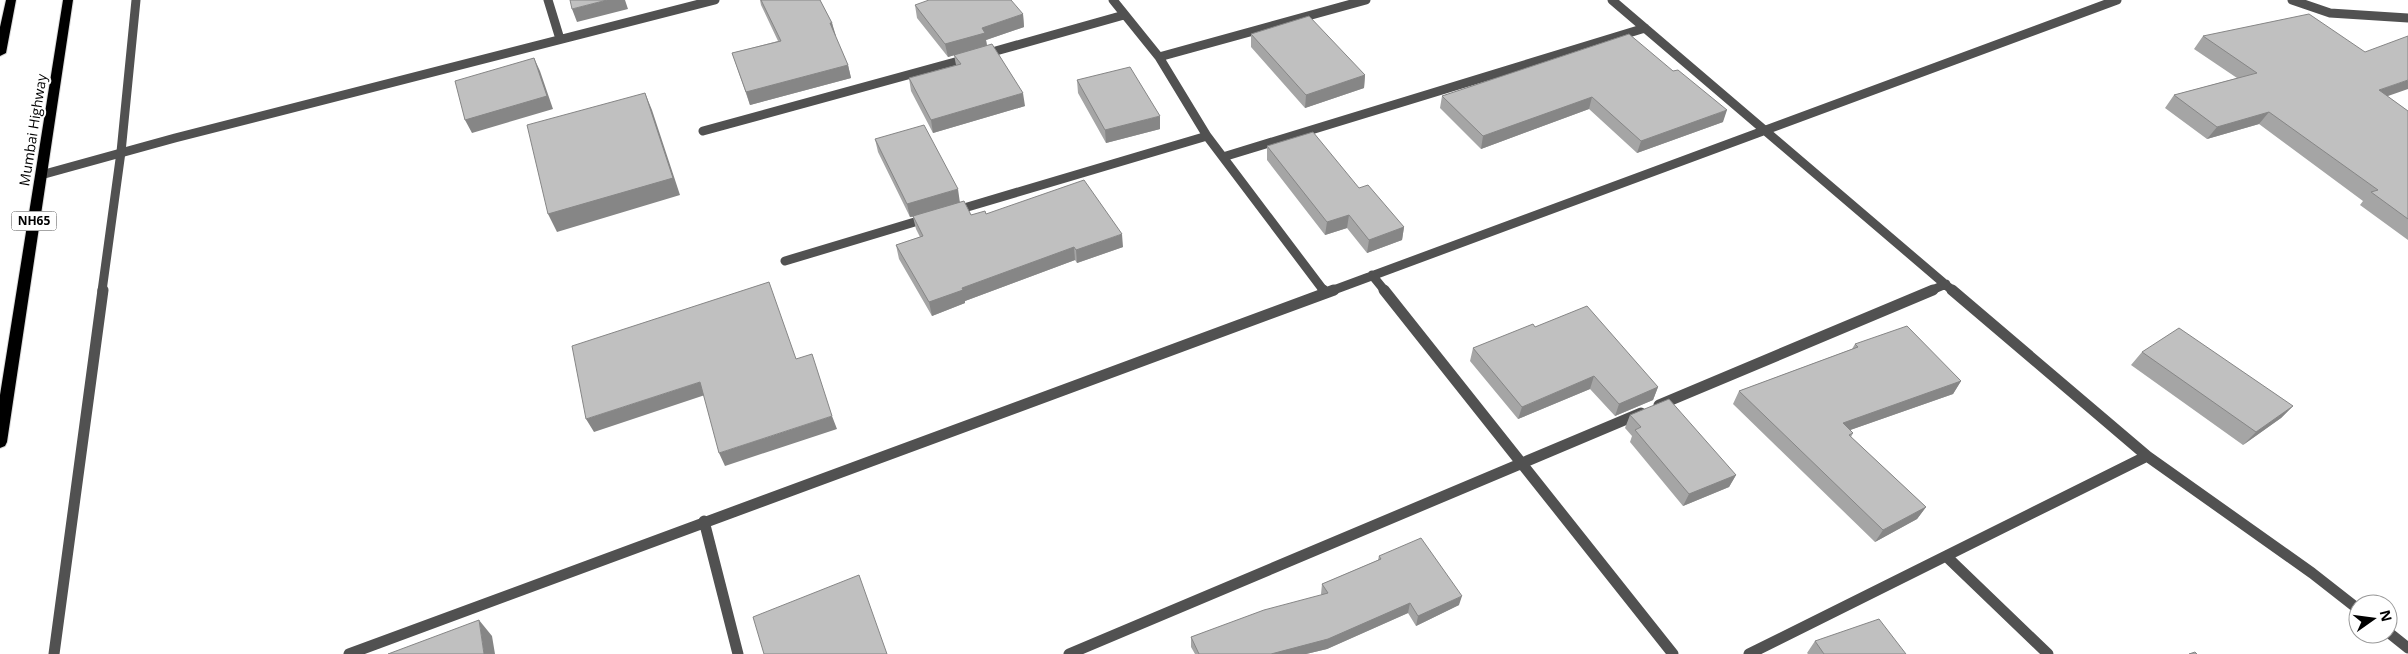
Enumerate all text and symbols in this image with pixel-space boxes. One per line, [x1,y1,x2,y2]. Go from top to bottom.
street label: Mumbai Highway [14,71,51,187]
road number: NH65 [12,212,56,230]
north arrow [2348,594,2398,644]
text: N [2376,608,2397,624]

